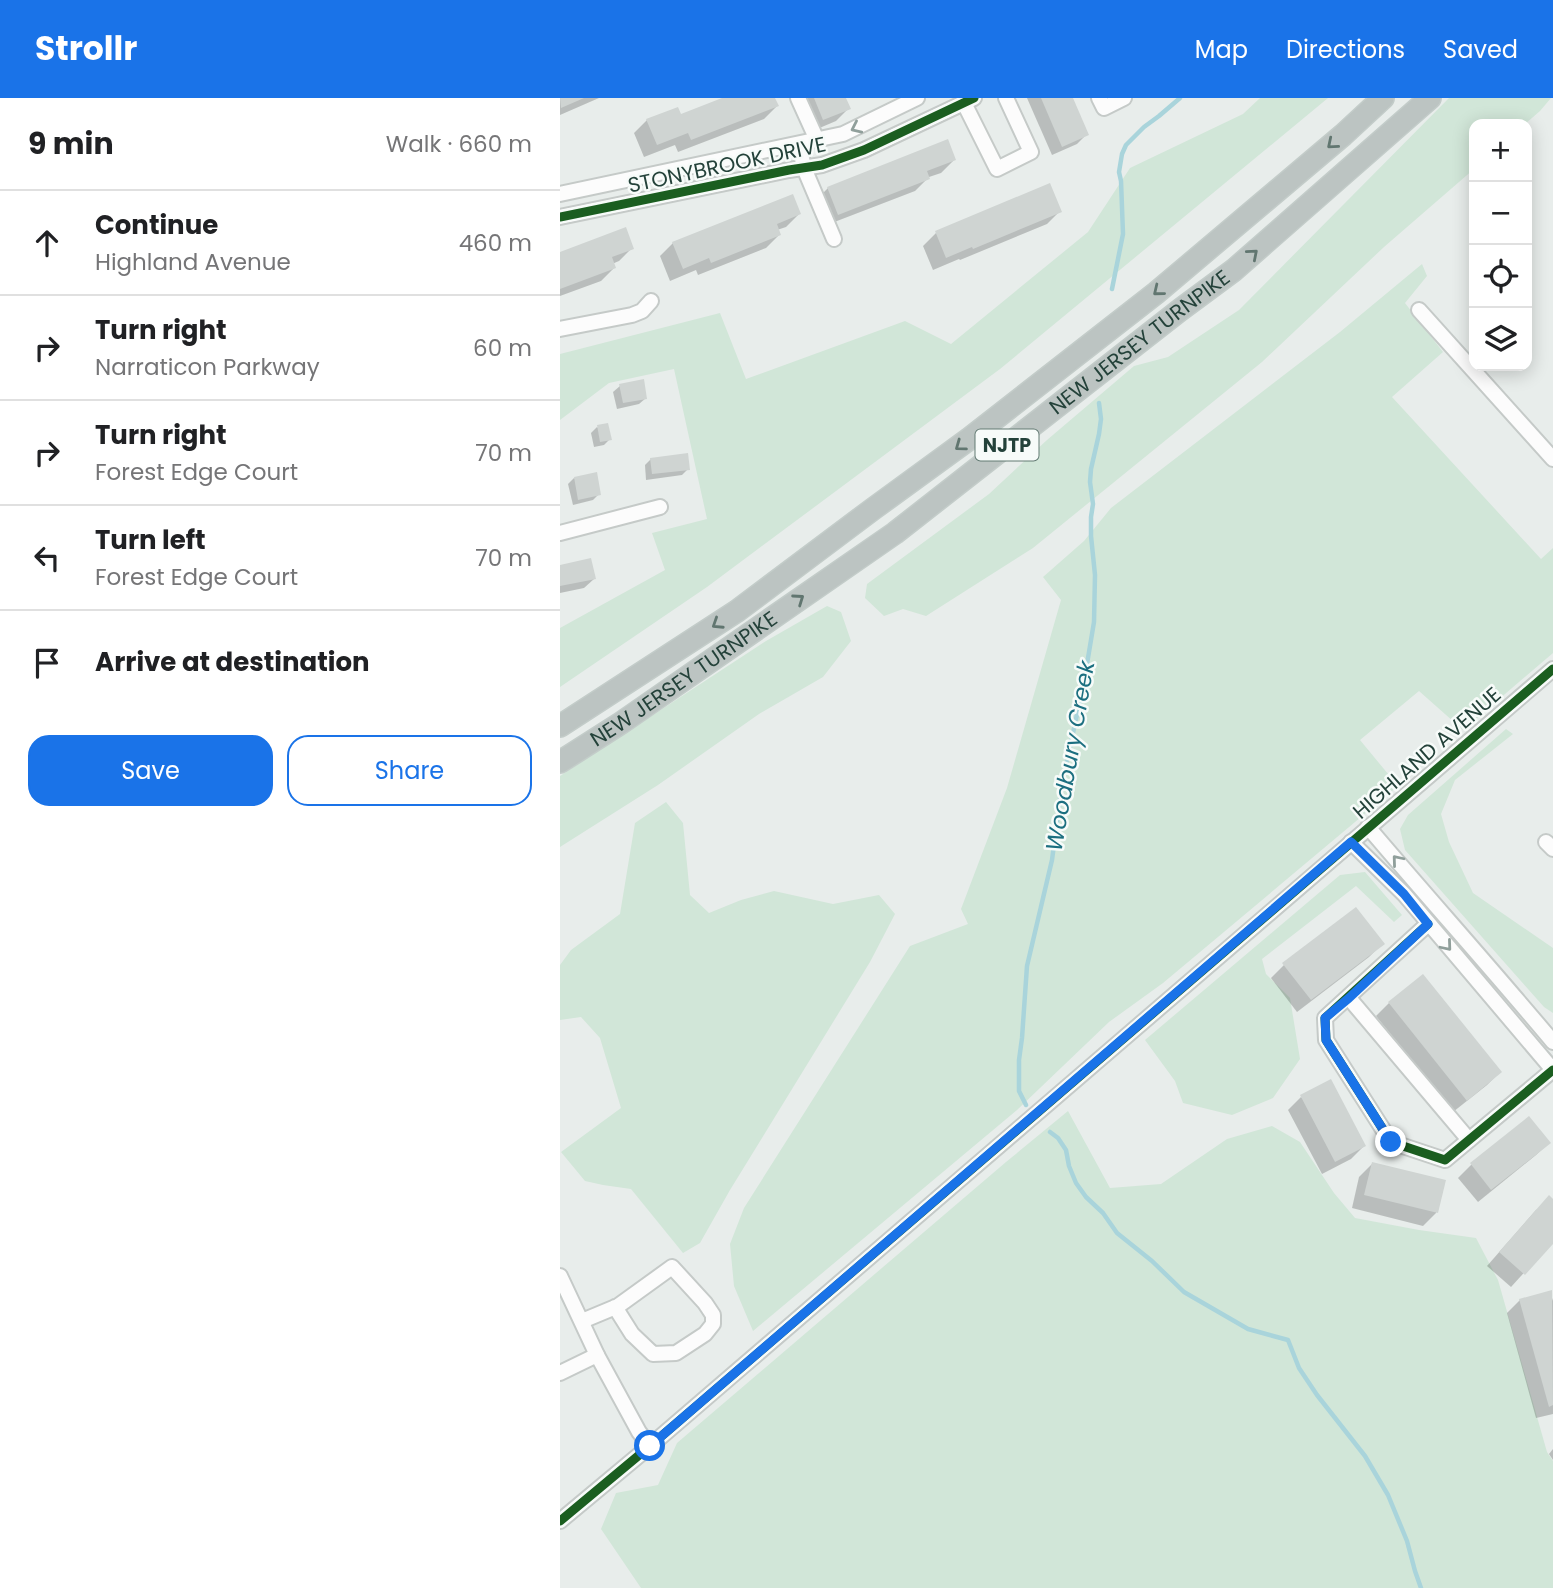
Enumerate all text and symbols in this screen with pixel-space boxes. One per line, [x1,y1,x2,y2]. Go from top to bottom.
text: Strollr [35,25,137,72]
text: Map [1195,33,1248,66]
text: Directions [1286,33,1405,66]
text: Saved [1443,33,1518,66]
map controls [1469,119,1532,371]
button: + [1469,119,1532,182]
one-way arrow [851,120,863,134]
text: 9 min [28,122,114,165]
text: Walk · 660 m [386,128,532,160]
street label: STONYBROOK DRIVE [625,129,829,200]
one-way arrow [1327,136,1340,148]
button: − [1469,182,1532,245]
text: Continue [95,207,218,243]
icon: ahead [28,224,66,262]
text: 460 m [459,227,532,259]
button: locate [1469,245,1532,308]
text: Highland Avenue [95,246,291,278]
one-way arrow [1244,250,1257,262]
street label: NEW JERSEY TURNPIKE [1043,263,1236,421]
one-way arrow [1154,283,1167,295]
button: layers [1469,308,1532,371]
text: Turn right [95,312,227,348]
icon: right [28,329,66,367]
text: 60 m [473,332,532,364]
text: Narraticon Parkway [95,351,320,383]
text: Turn right [95,417,227,453]
road number: NJTP [976,430,1038,460]
icon: right [28,434,66,472]
text: 70 m [475,437,532,469]
one-way arrow [955,438,968,450]
text: Forest Edge Court [95,456,298,488]
text: Turn left [95,522,206,558]
icon: left [28,539,66,577]
text: 70 m [475,542,532,574]
text: Forest Edge Court [95,561,298,593]
one-way arrow [791,595,804,607]
street label: NEW JERSEY TURNPIKE [584,604,783,753]
one-way arrow [712,615,725,628]
icon: arrive [28,644,66,682]
text: Arrive at destination [95,644,370,680]
water label: Woodbury Creek [1038,657,1103,854]
street label: HIGHLAND AVENUE [1346,680,1507,825]
button: Save [28,735,273,806]
button: Share [287,735,532,806]
one-way arrow [1393,855,1405,868]
one-way arrow [1439,938,1451,951]
route end [1375,1126,1406,1157]
route start [634,1430,665,1461]

